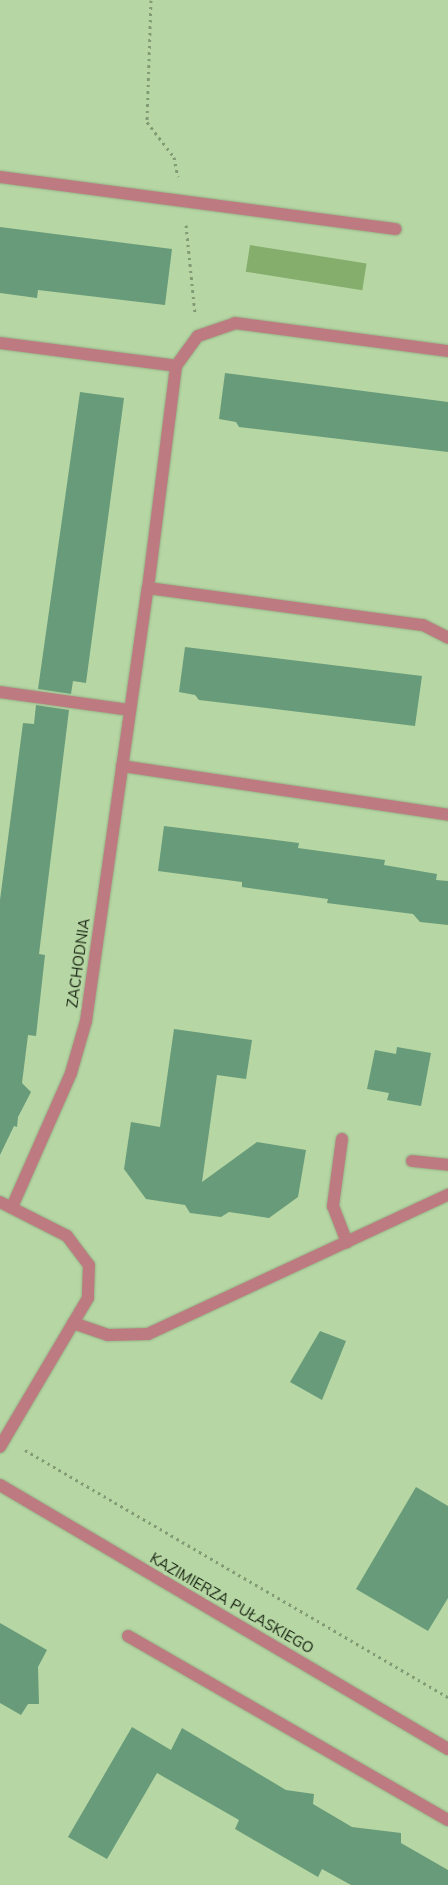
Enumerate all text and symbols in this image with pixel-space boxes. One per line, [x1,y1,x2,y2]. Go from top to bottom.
street label: ZACHODNIA [63,917,93,1009]
street label: KAZIMIERZA PUŁASKIEGO [147,1549,317,1657]

